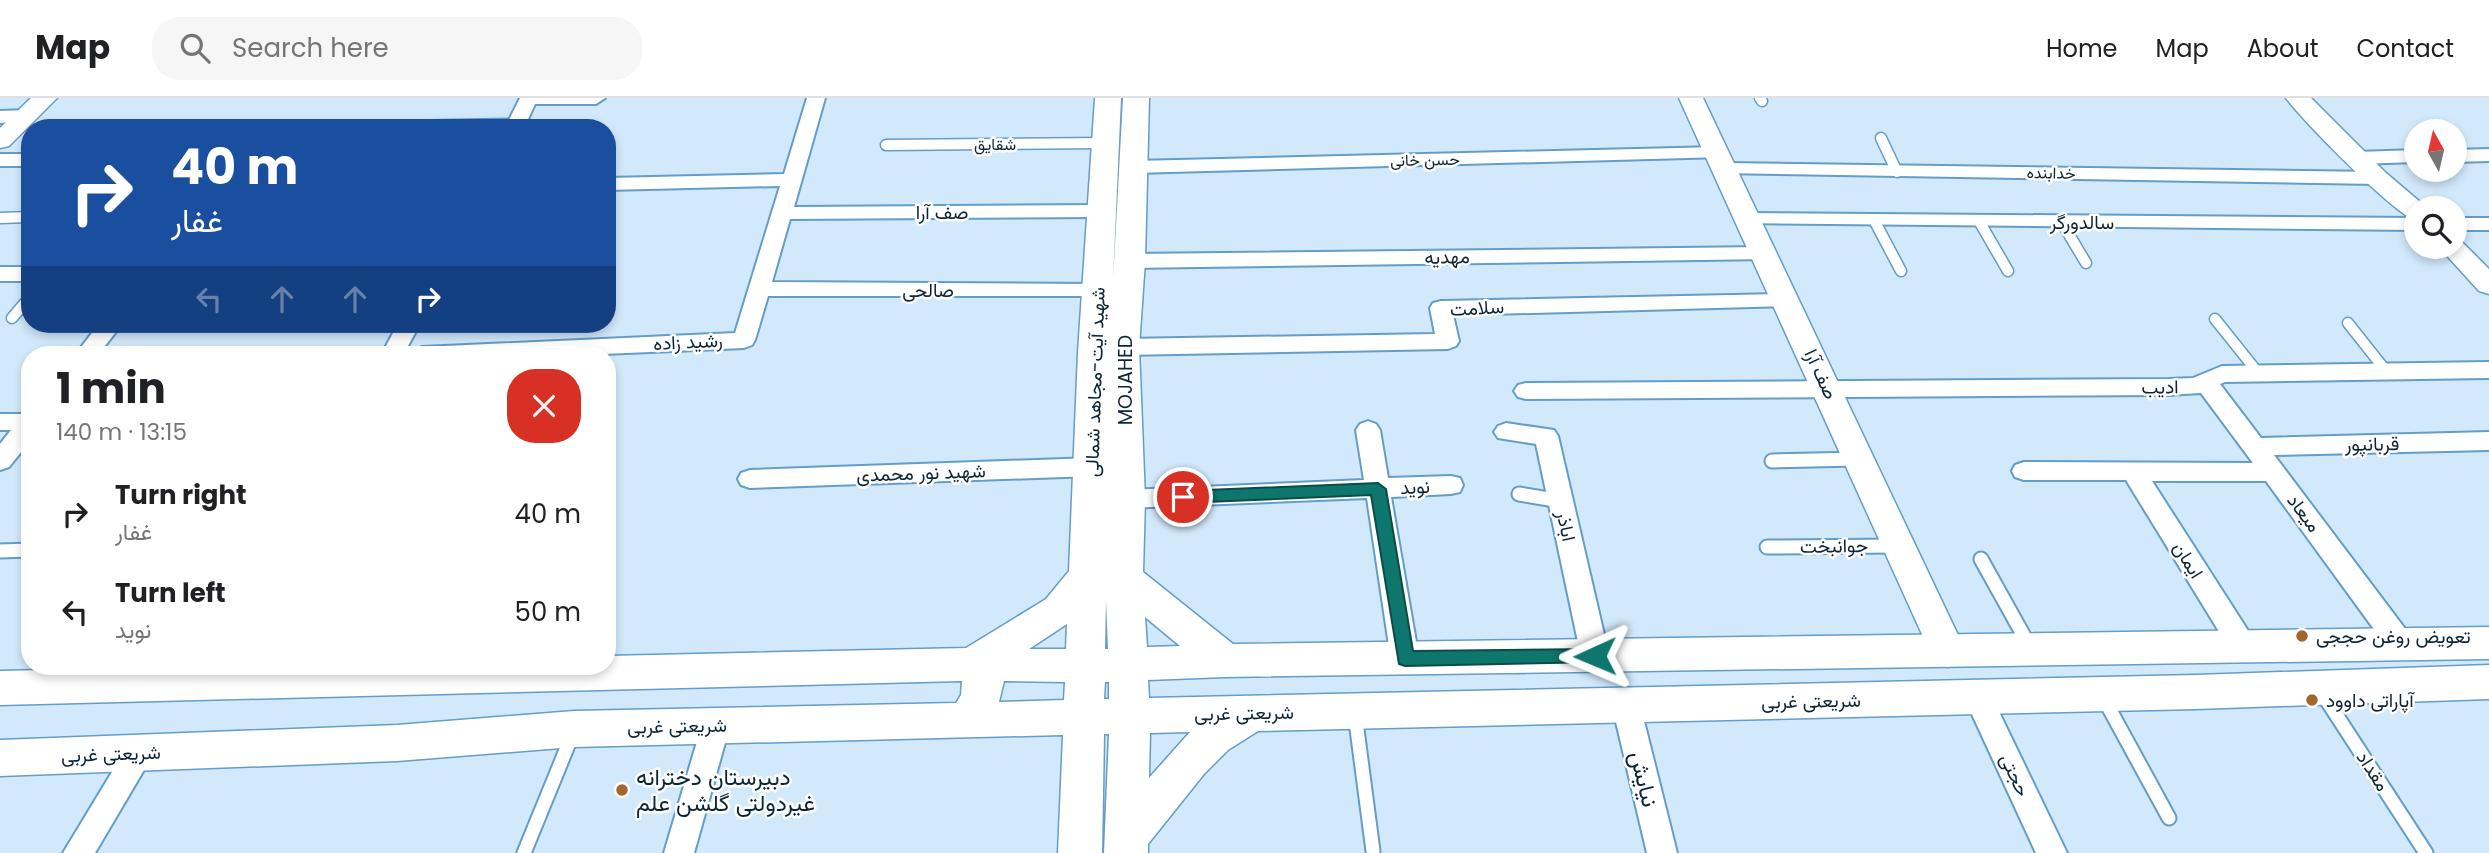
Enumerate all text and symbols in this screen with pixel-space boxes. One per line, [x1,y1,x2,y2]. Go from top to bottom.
search box [152,17,642,80]
text: Map [35,24,110,71]
icon: search [176,29,214,67]
text: Search here [232,30,389,66]
text: Home [2046,32,2118,65]
text: Map [2156,32,2209,65]
text: About [2247,32,2318,65]
text: Contact [2356,32,2454,65]
north arrow [2404,119,2468,182]
map controls [2404,119,2467,259]
text: 40 m [171,133,298,201]
street label: شقایق [974,133,1016,156]
icon: right [56,147,147,238]
street label: حسن خانی [1390,148,1460,172]
street label: خدابنده [2026,161,2076,185]
button: search [2404,196,2467,259]
text: غفار [171,198,223,243]
street label: صف آرا [916,199,968,226]
street label: سالدورگر [2049,209,2114,236]
street label: مهدیه [1424,243,1470,271]
street label: صالحی [902,277,954,304]
icon: left [190,280,228,318]
icon: ahead [263,280,301,318]
icon: ahead [336,280,374,318]
icon: right [409,280,447,318]
street label: شهید آیت-مجاهد شمالی [1078,287,1112,477]
street label: سلامت [1449,293,1505,323]
street label: رشید زاده [653,327,723,357]
street label: MOJAHED [1112,335,1139,425]
street label: صف آرا [1798,344,1844,404]
text: 1 min [56,359,166,418]
button: close [507,369,581,443]
street label: ادیب [2141,373,2179,401]
text: 140 m · 13:15 [56,416,187,448]
street label: قربانپور [2344,430,2399,458]
street label: شهید نور محمدی [856,457,986,489]
pin [1153,467,1213,527]
street label: نوید [1399,473,1431,501]
text: Turn right [115,477,247,513]
icon: arrive [1164,478,1202,516]
street label: میعاد [2281,488,2327,538]
icon: right [56,495,94,533]
text: 40 m [515,496,581,532]
street label: اباذر [1549,507,1582,544]
text: غفار [115,516,152,548]
street label: جوانبخت [1800,532,1868,560]
street label: ایمان [2166,536,2210,584]
text: Turn left [115,575,226,611]
icon: left [56,593,94,631]
text: 50 m [515,594,581,630]
text: نوید [115,614,151,646]
position arrow [1558,619,1632,693]
place label: تعویض روغن حججی [2316,623,2471,650]
marker: تعویض روغن حججی [2294,628,2310,644]
street label: شریعتی غربی [1761,687,1861,715]
place label: آپاراتی داوود [2326,687,2415,714]
marker: آپاراتی داوود [2304,692,2320,708]
street label: شریعتی غربی [1194,699,1294,727]
street label: شریعتی غربی [627,712,727,740]
street label: شریعتی غربی [61,739,161,769]
street label: مقداد [2350,746,2396,796]
street label: نیایش [1622,748,1666,810]
street label: حجتی [1993,749,2037,801]
place label: دبیرستان دخترانه غیردولتی گلشن علم [636,761,815,819]
marker: دبیرستان دخترانه غیردولتی گلشن علم [614,782,630,798]

